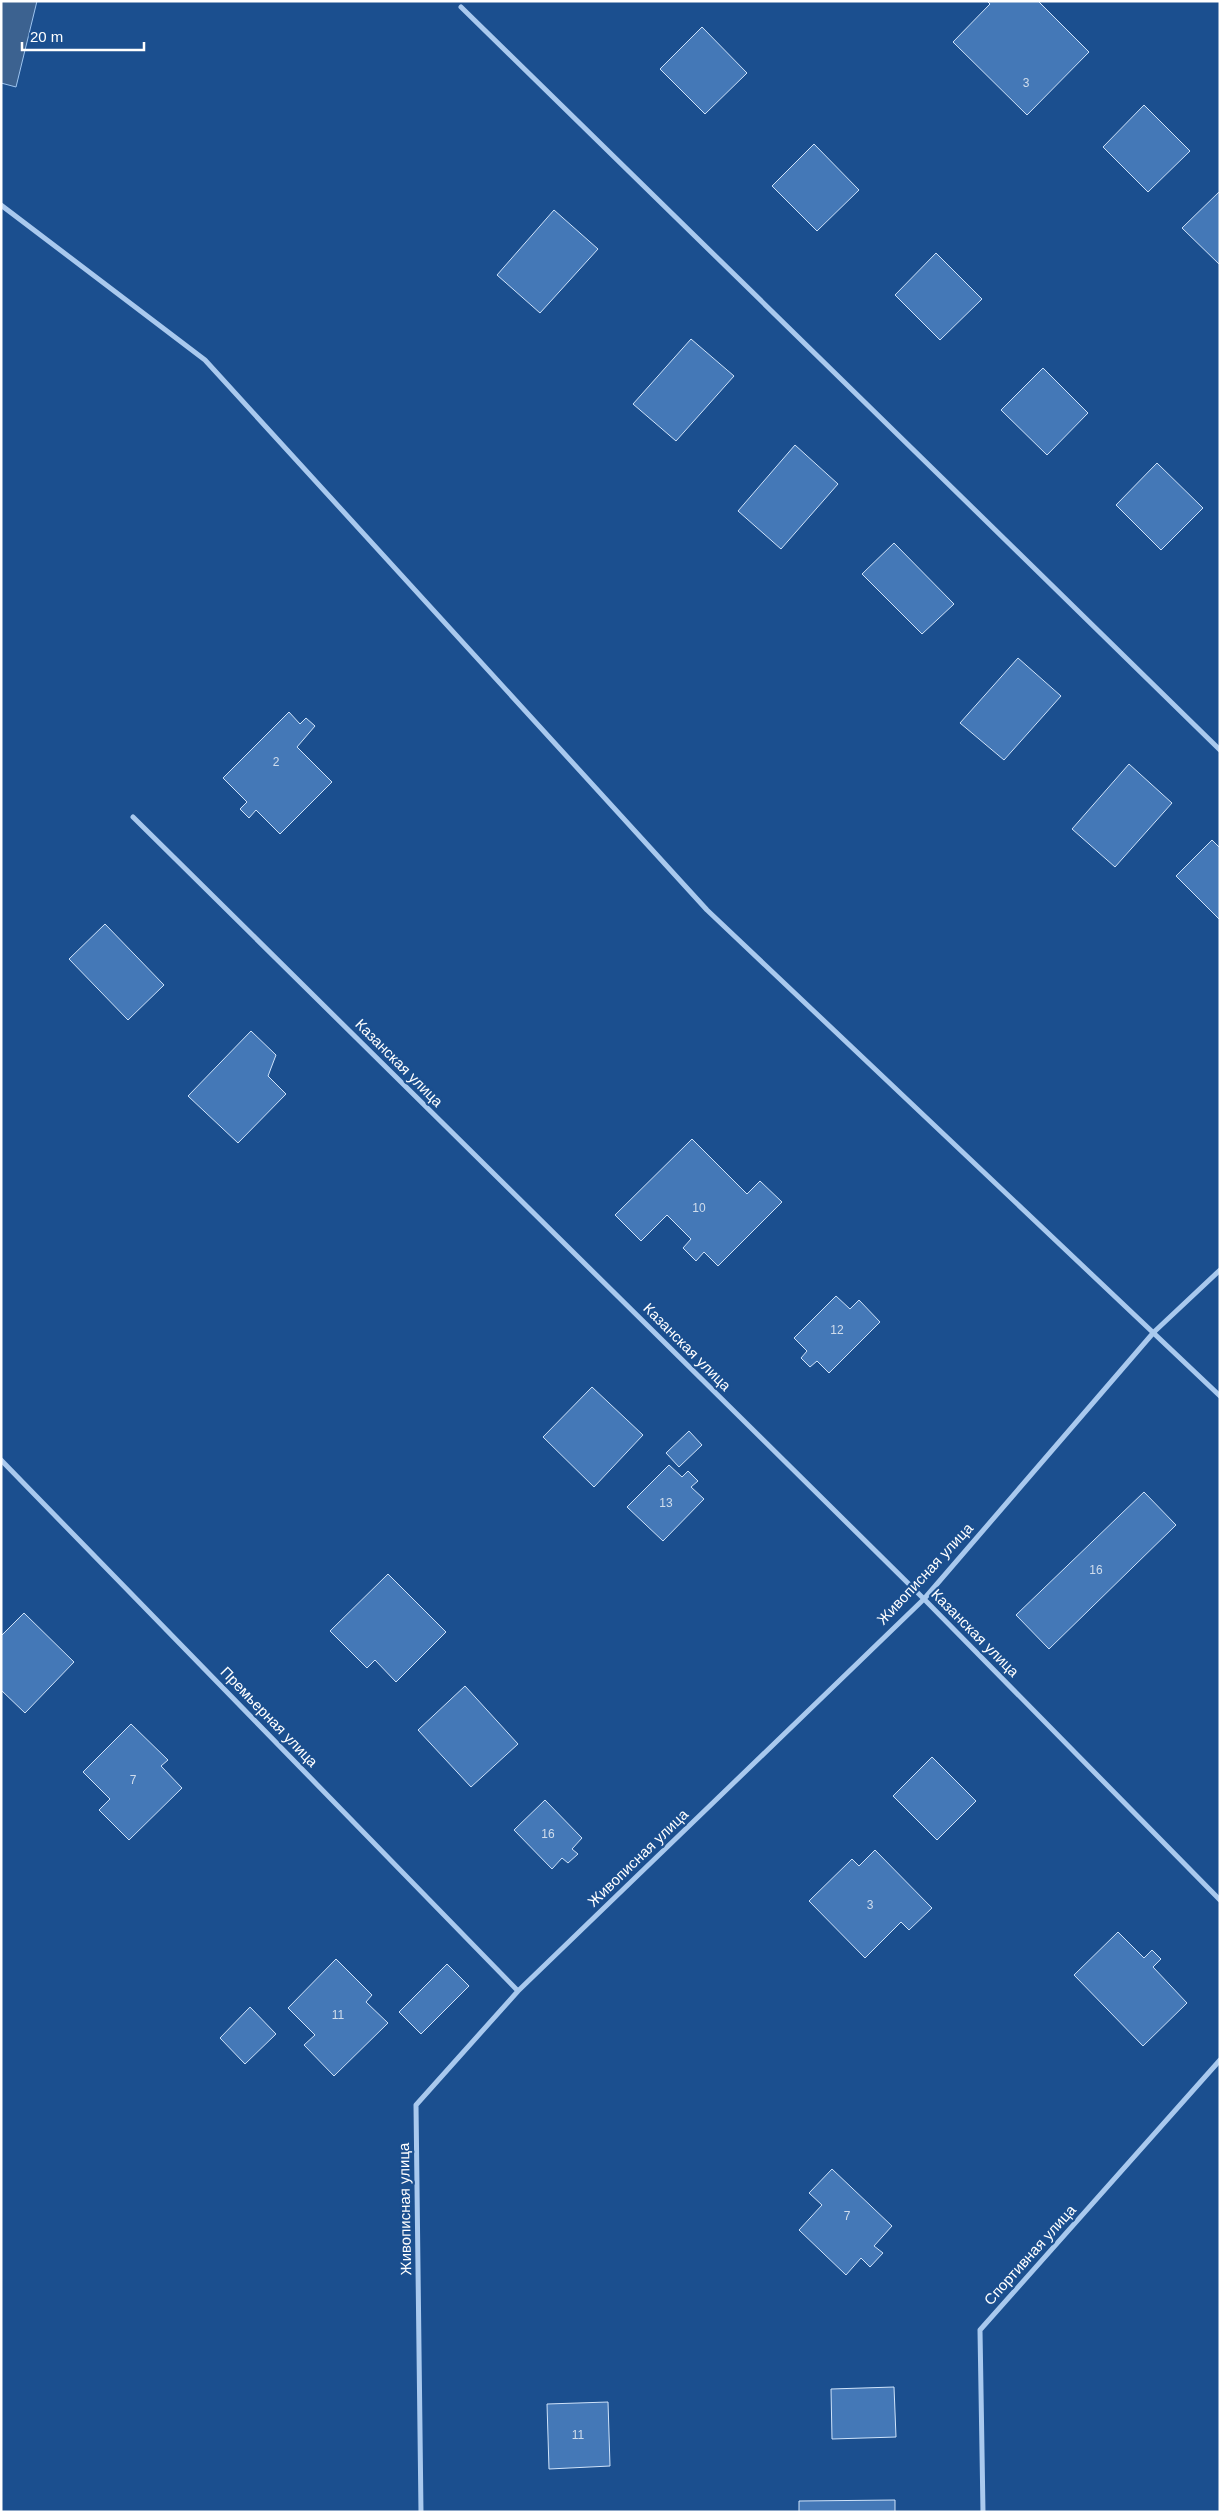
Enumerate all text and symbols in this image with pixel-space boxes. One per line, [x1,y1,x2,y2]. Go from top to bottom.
scale bar [22,20,145,52]
text: 20 m [30,28,63,45]
house number: 3 [1023,76,1030,90]
house number: 2 [273,755,280,769]
street label: Казанская улица [352,1015,447,1110]
house number: 10 [692,1201,706,1215]
street label: Казанская улица [640,1299,735,1394]
house number: 12 [830,1323,844,1337]
house number: 13 [659,1496,673,1510]
street label: Живописная улица [873,1519,976,1628]
house number: 16 [1089,1563,1103,1577]
street label: Казанская улица [928,1585,1023,1680]
street label: Премьерная улица [217,1663,322,1771]
house number: 7 [130,1773,137,1787]
street label: Живописная улица [584,1805,692,1910]
house number: 16 [541,1827,555,1841]
house number: 3 [867,1898,874,1912]
house number: 11 [332,2008,345,2022]
street label: Живописная улица [395,2142,414,2275]
street label: Спортивная улица [980,2201,1079,2308]
house number: 7 [844,2209,851,2223]
house number: 11 [572,2428,585,2442]

